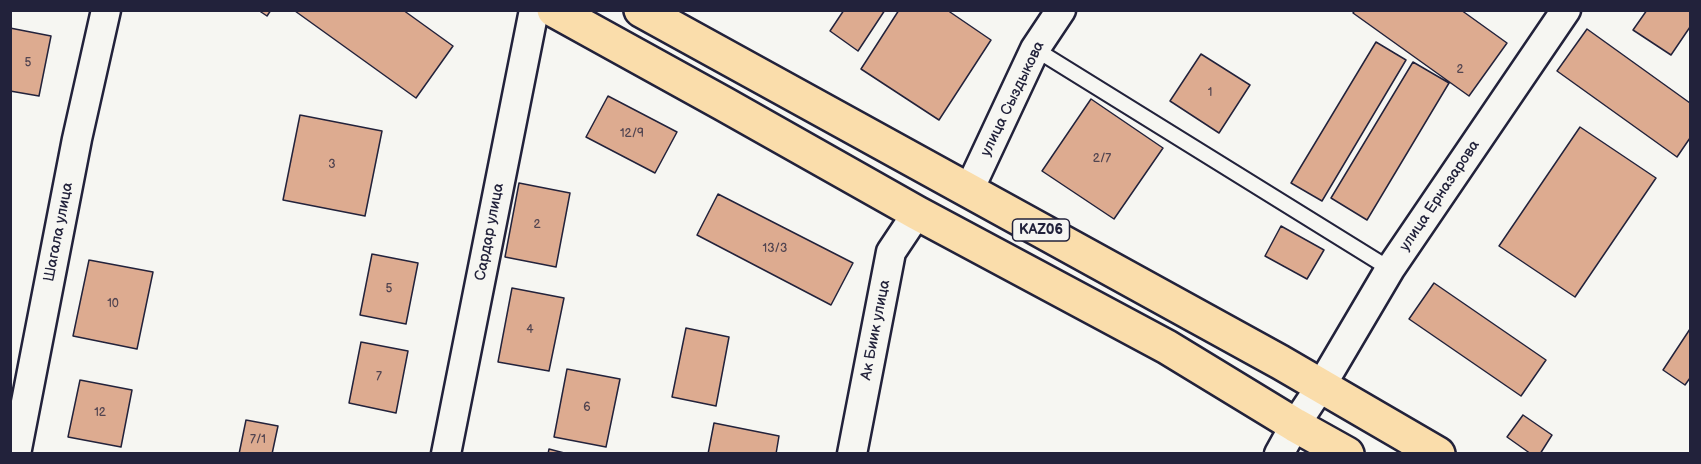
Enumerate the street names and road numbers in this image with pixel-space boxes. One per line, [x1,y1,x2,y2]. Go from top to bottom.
street label: улица Сыздыкова [977,38,1049,160]
street label: улица Ерназарова [1396,137,1484,255]
street label: Шагала улица [41,181,77,283]
street label: Сардар улица [472,182,508,282]
road number: KАZ06 [1012,219,1070,241]
street label: Ак Биик улица [857,278,895,382]

